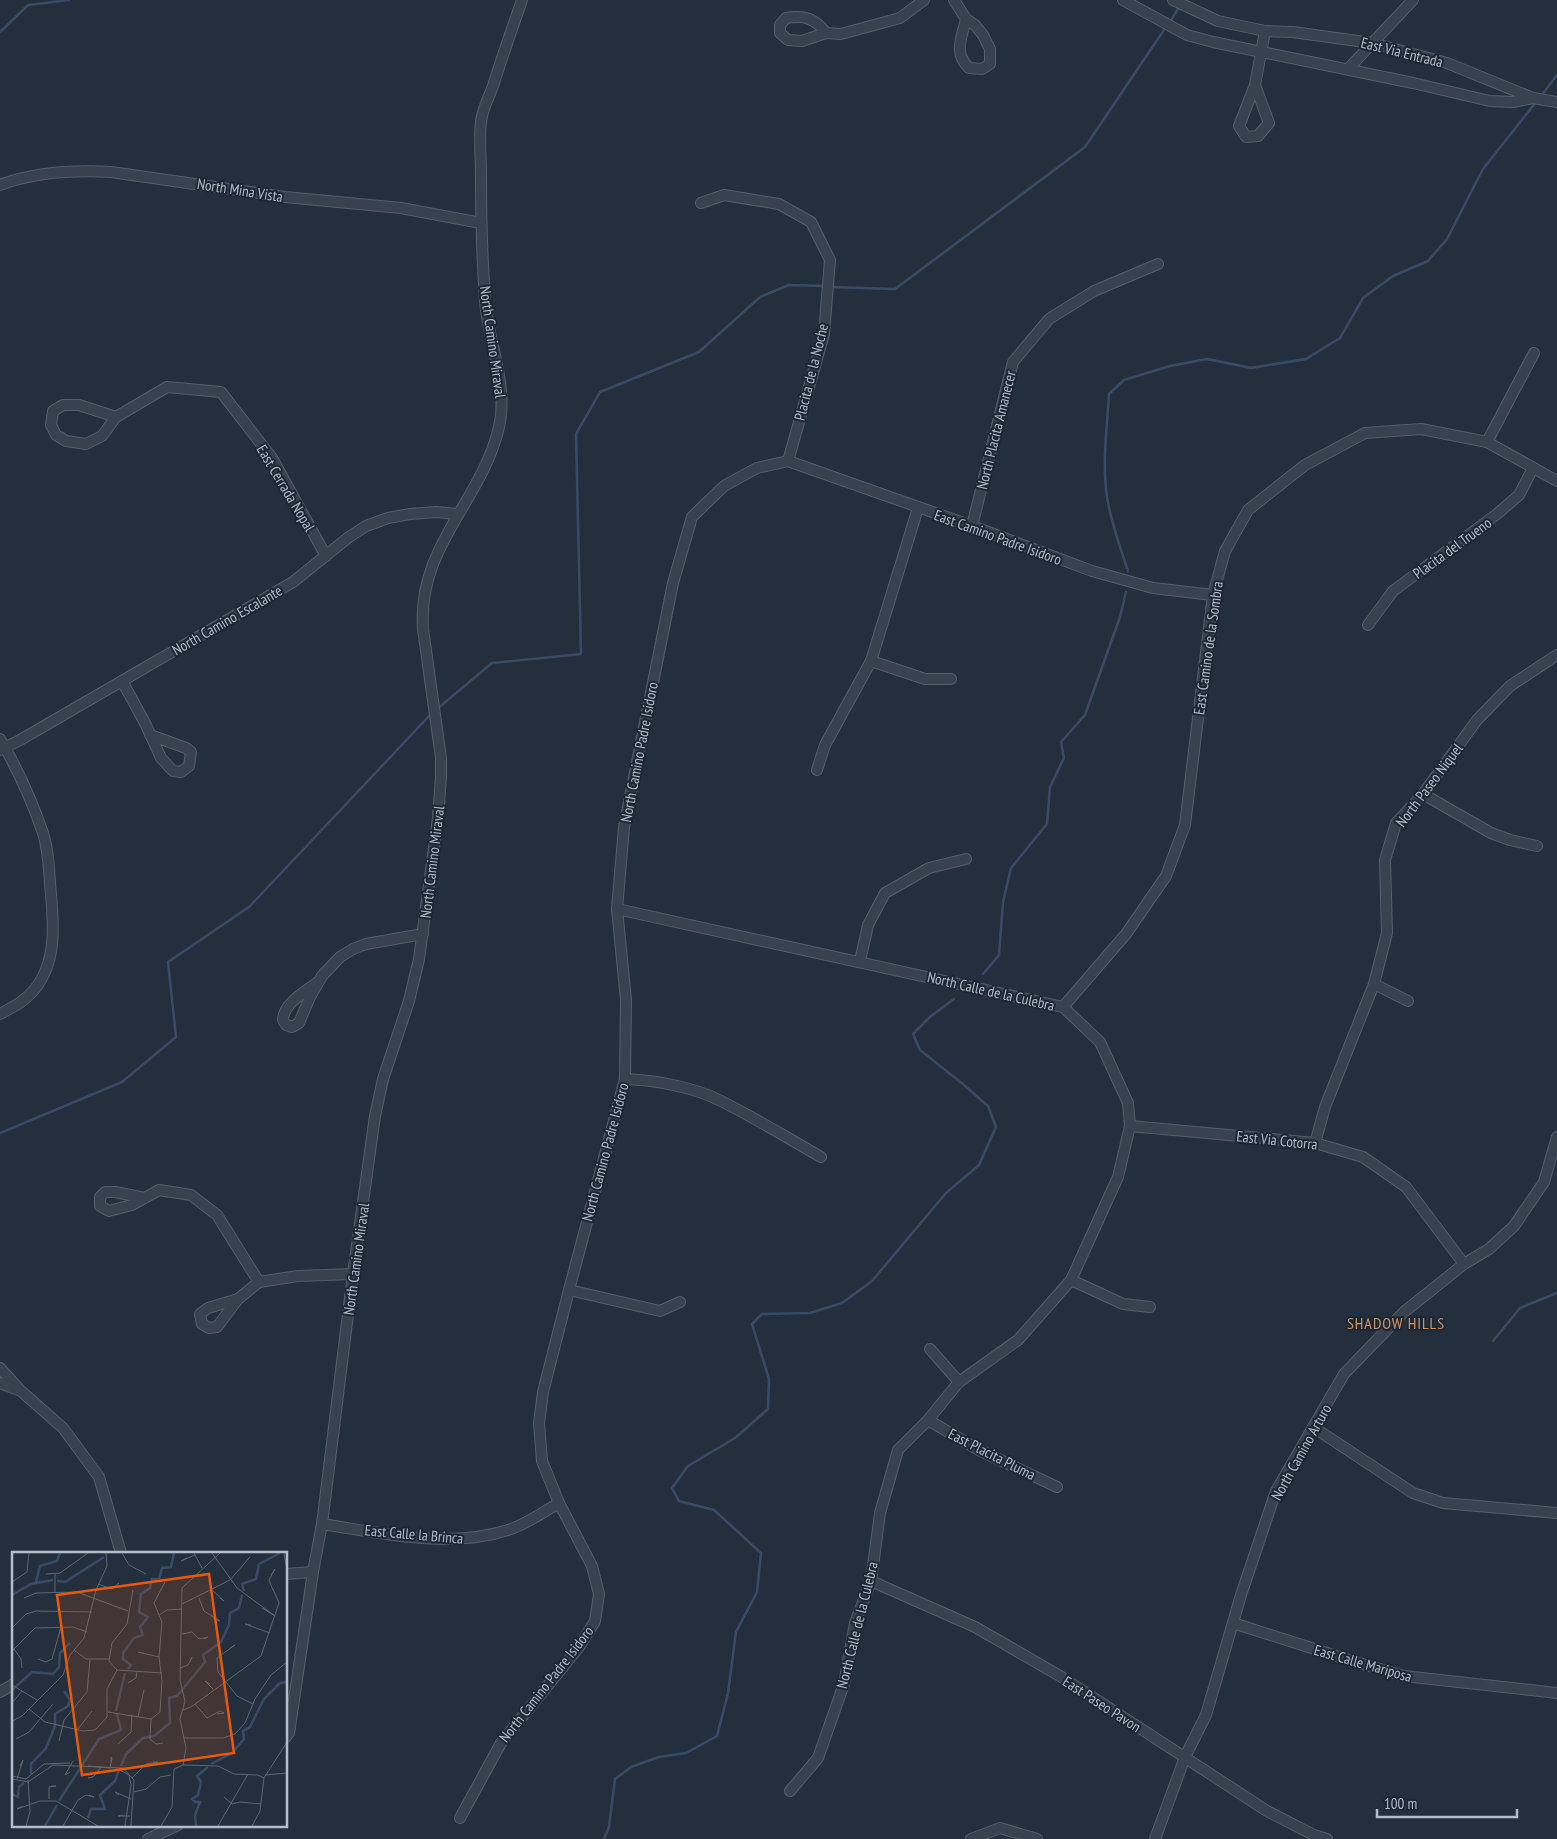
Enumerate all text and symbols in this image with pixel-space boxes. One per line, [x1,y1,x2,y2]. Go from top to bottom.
street label: East Via Entrada [1359,33,1445,71]
street label: North Mina Vista [196,174,284,206]
street label: North Camino Miraval [476,285,510,400]
street label: Placita de la Noche [790,321,832,423]
street label: North Placita Amanecer [972,368,1020,491]
street label: East Cerrada Nopal [253,441,320,535]
street label: East Camino Padre Isidoro [932,505,1064,569]
street label: Placita del Trueno [1409,513,1495,583]
street label: East Camino de la Sombra [1189,580,1227,716]
street label: North Camino Escalante [169,581,285,659]
street label: North Camino Padre Isidoro [616,680,662,824]
street label: North Paseo Niquel [1391,739,1467,831]
street label: North Camino Miraval [416,804,448,919]
street label: North Calle de la Culebra [926,967,1056,1015]
street label: North Camino Padre Isidoro [577,1081,633,1223]
street label: East Via Cotorra [1235,1126,1319,1154]
street label: North Camino Miraval [339,1201,373,1316]
district label: SHADOW HILLS [1347,1313,1445,1333]
street label: North Camino Arturo [1267,1400,1335,1504]
street label: East Placita Pluma [945,1424,1039,1484]
street label: East Calle la Brinca [364,1520,464,1548]
inset map [12,1552,288,1826]
street label: North Calle de la Culebra [832,1560,882,1690]
street label: North Camino Padre Isidoro [495,1622,597,1746]
street label: East Calle Mariposa [1312,1640,1414,1686]
street label: East Paseo Pavon [1059,1672,1145,1736]
scale bar [1377,1786,1517,1818]
text: 100 m [1384,1794,1417,1813]

